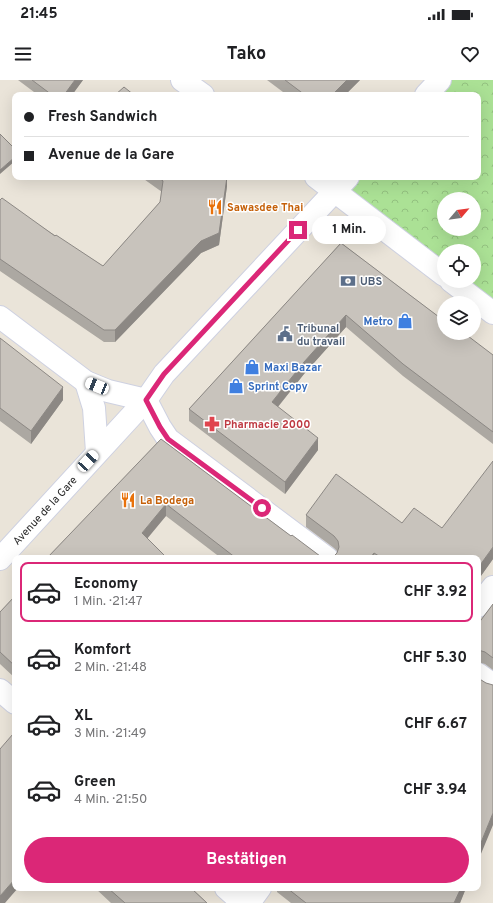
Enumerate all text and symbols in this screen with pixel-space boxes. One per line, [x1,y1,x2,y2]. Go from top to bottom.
text: 21:45 [20,5,58,24]
icon: menu [12,43,34,65]
text: Tako [227,43,266,66]
icon: heart [459,43,481,65]
text: Fresh Sandwich [48,108,157,127]
text: Avenue de la Gare [48,146,174,165]
north arrow [437,192,481,236]
map controls [437,192,481,340]
restaurant icon: Sawasdee Thai [206,198,224,216]
place label: Sawasdee Thai [227,201,303,215]
callout: 1 Min. [312,216,386,244]
route end [289,221,307,239]
text: 1 Min. [332,222,366,238]
button: locate [437,244,481,288]
bank icon: UBS [339,272,357,290]
place label: UBS [360,275,382,289]
button: layers [437,296,481,340]
shop icon: Metro [396,312,414,330]
place label: Metro [364,315,393,329]
place label: Tribunal du travail [297,322,345,349]
public building icon: Tribunal du travail [276,325,294,343]
shop icon: Maxi Bazar [243,358,261,376]
place label: Maxi Bazar [264,361,322,375]
car [84,376,110,396]
shop icon: Sprint Copy [227,377,245,395]
place label: Sprint Copy [248,380,308,394]
pharmacy icon: Pharmacie 2000 [203,415,221,433]
place label: Pharmacie 2000 [224,418,310,432]
car [75,448,101,474]
street label: Avenue de la Gare [10,474,81,549]
restaurant icon: La Bodega [119,491,137,509]
place label: La Bodega [140,494,194,508]
route start [253,499,271,517]
icon: car [26,574,62,610]
text: Economy [74,575,138,594]
text: CHF 3.92 [404,583,467,602]
text: 1 Min. · 21:47 [74,594,143,610]
icon: car [26,640,62,676]
text: Komfort [74,641,131,660]
text: CHF 5.30 [403,649,467,668]
text: 2 Min. · 21:48 [74,660,147,676]
icon: car [26,706,62,742]
text: XL [74,707,92,726]
text: CHF 6.67 [404,715,467,734]
text: 3 Min. · 21:49 [74,726,146,742]
icon: car [26,772,62,808]
text: Green [74,773,116,792]
text: CHF 3.94 [403,781,467,800]
text: 4 Min. · 21:50 [74,792,147,808]
button: Bestätigen [24,837,469,883]

